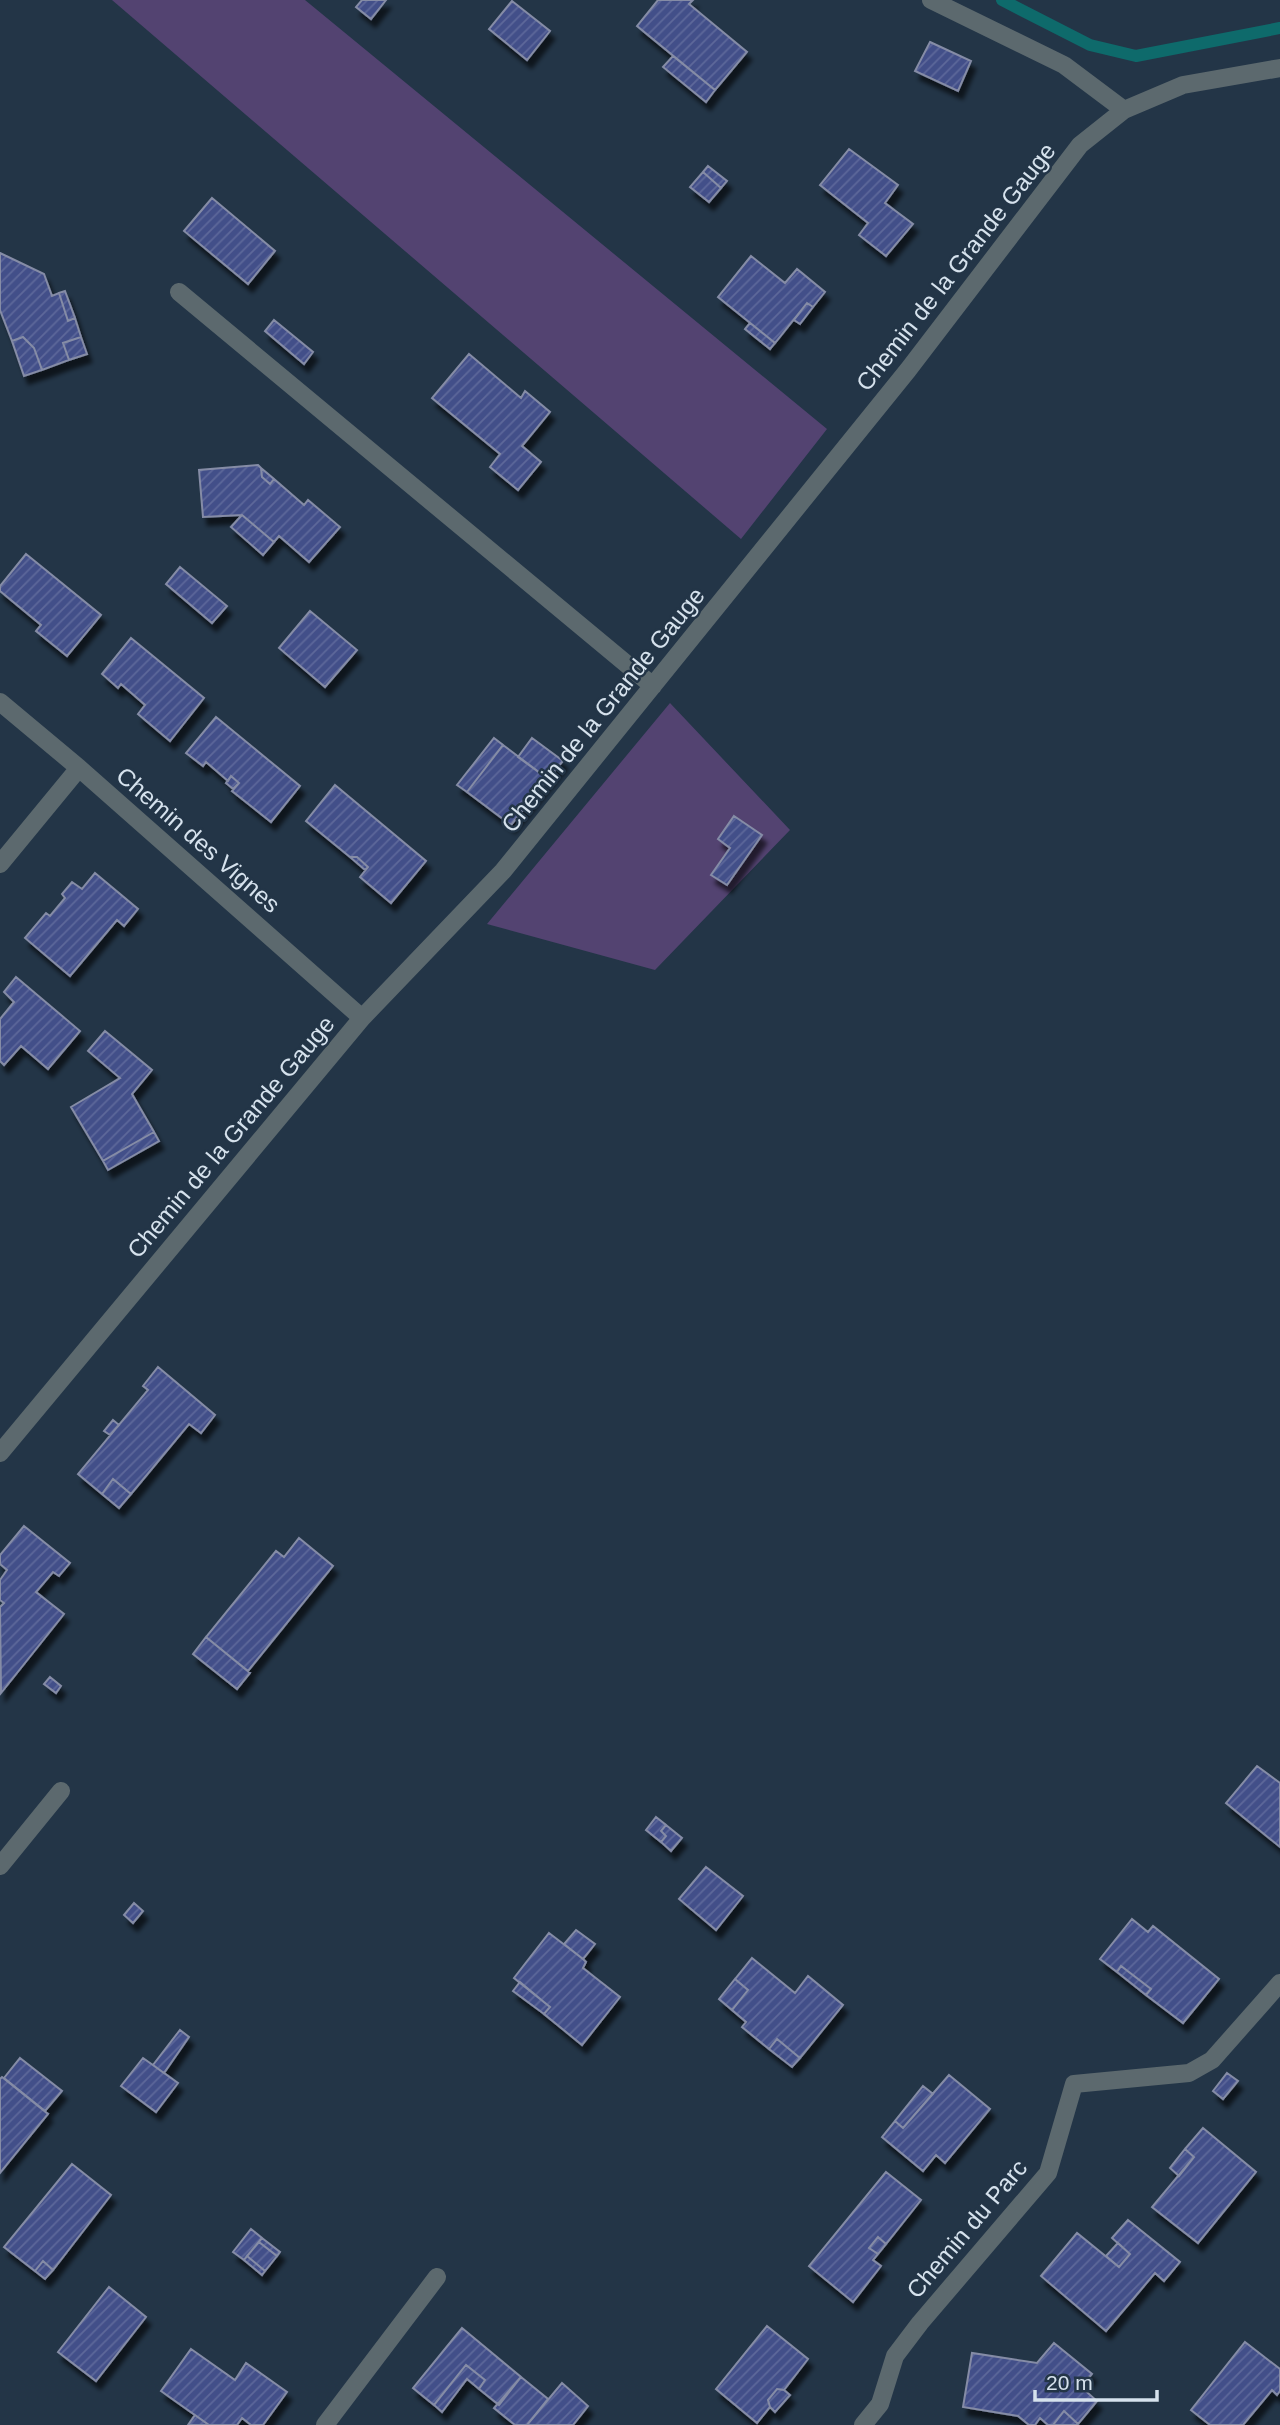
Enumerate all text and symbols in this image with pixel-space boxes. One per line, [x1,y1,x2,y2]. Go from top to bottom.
street label: Chemin de la Grande Gauge [851,137,1061,396]
street label: Chemin de la Grande Gauge [496,582,710,837]
street label: Chemin des Vignes [111,761,286,918]
street label: Chemin de la Grande Gauge [122,1010,340,1263]
street label: Chemin du Parc [901,2154,1032,2303]
scale bar [1035,2358,1158,2402]
text: 20 m [1046,2371,1093,2394]

